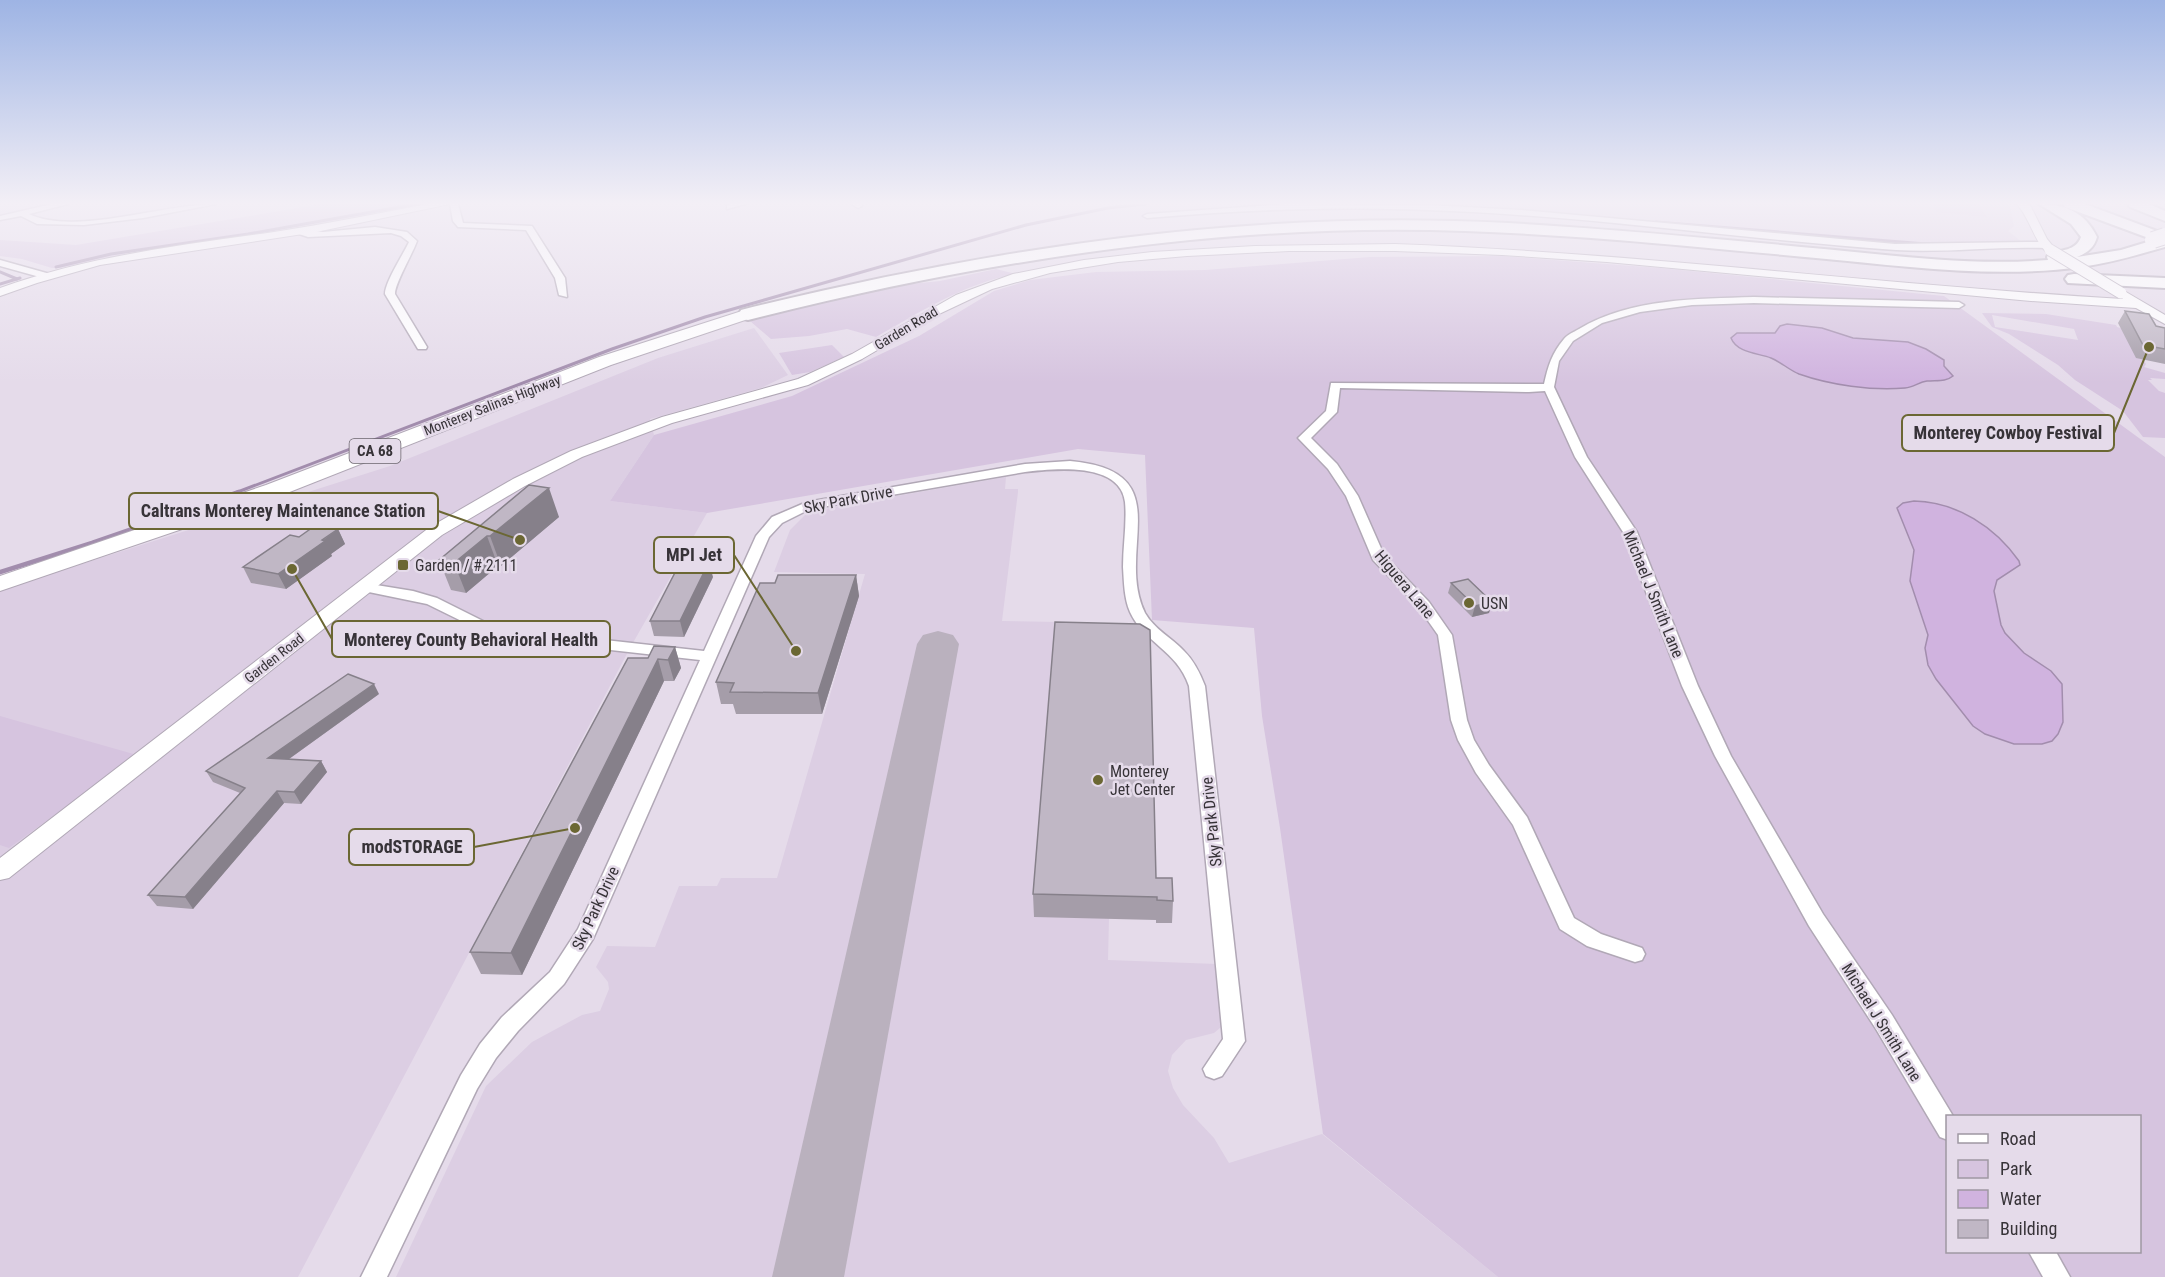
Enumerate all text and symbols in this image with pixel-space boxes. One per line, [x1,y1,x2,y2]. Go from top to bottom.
street label: Garden Road [872,303,940,353]
street label: Monterey Salinas Highway [421,371,563,439]
callout: Monterey Cowboy Festival [1902,415,2114,451]
text: Monterey Cowboy Festival [1914,422,2102,443]
road number: CA 68 [350,439,400,463]
street label: Sky Park Drive [802,482,894,517]
callout: Caltrans Monterey Maintenance Station [129,493,438,529]
text: Caltrans Monterey Maintenance Station [141,500,425,521]
street label: Michael J Smith Lane [1619,528,1688,661]
callout: MPI Jet [654,537,734,573]
text: MPI Jet [666,544,722,565]
street label: Higuera Lane [1371,546,1439,622]
place label: Garden / # 2111 [415,556,517,575]
marker: Garden / # 2111 [396,558,410,572]
place label: USN [1481,594,1508,613]
marker: USN [1462,596,1476,610]
callout: Monterey County Behavioral Health [332,621,610,657]
text: Monterey County Behavioral Health [344,629,598,650]
street label: Garden Road [241,630,307,686]
place label: Monterey Jet Center [1110,762,1175,799]
marker: Monterey Jet Center [1091,773,1105,787]
street label: Sky Park Drive [1197,776,1226,868]
callout: modSTORAGE [349,829,474,865]
text: modSTORAGE [361,836,463,857]
street label: Sky Park Drive [568,863,623,953]
street label: Michael J Smith Lane [1838,960,1926,1085]
legend [1946,1115,2141,1253]
text: Road [2000,1128,2036,1149]
text: Park [2000,1158,2032,1179]
text: Water [2000,1188,2042,1209]
text: Building [2000,1218,2057,1239]

